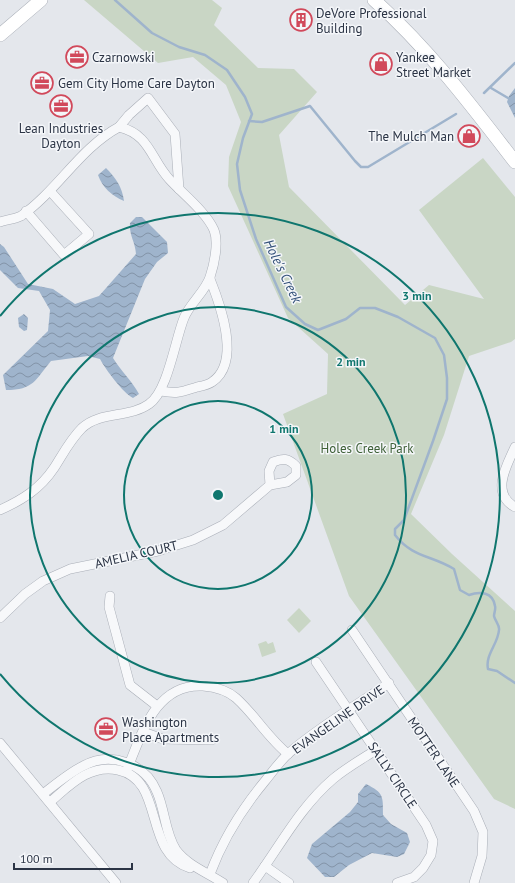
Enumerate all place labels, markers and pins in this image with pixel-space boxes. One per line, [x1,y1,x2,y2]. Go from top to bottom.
place label: DeVore Professional Building [316,5,427,37]
building icon: DeVore Professional Building [288,7,314,33]
office icon: Czarnowski [64,44,90,70]
place label: Czarnowski [92,49,154,66]
place label: Yankee Street Market [396,49,471,81]
shop icon: Yankee Street Market [368,51,394,77]
office icon: Gem City Home Care Dayton [29,70,55,96]
place label: Gem City Home Care Dayton [58,75,215,92]
office icon: Lean Industries Dayton [48,93,74,119]
place label: Lean Industries Dayton [19,120,103,152]
shop icon: The Mulch Man [456,123,482,149]
place label: The Mulch Man [368,128,454,145]
centre of rings [211,488,225,502]
place label: Washington Place Apartments [122,714,219,746]
office icon: Washington Place Apartments [93,716,119,742]

